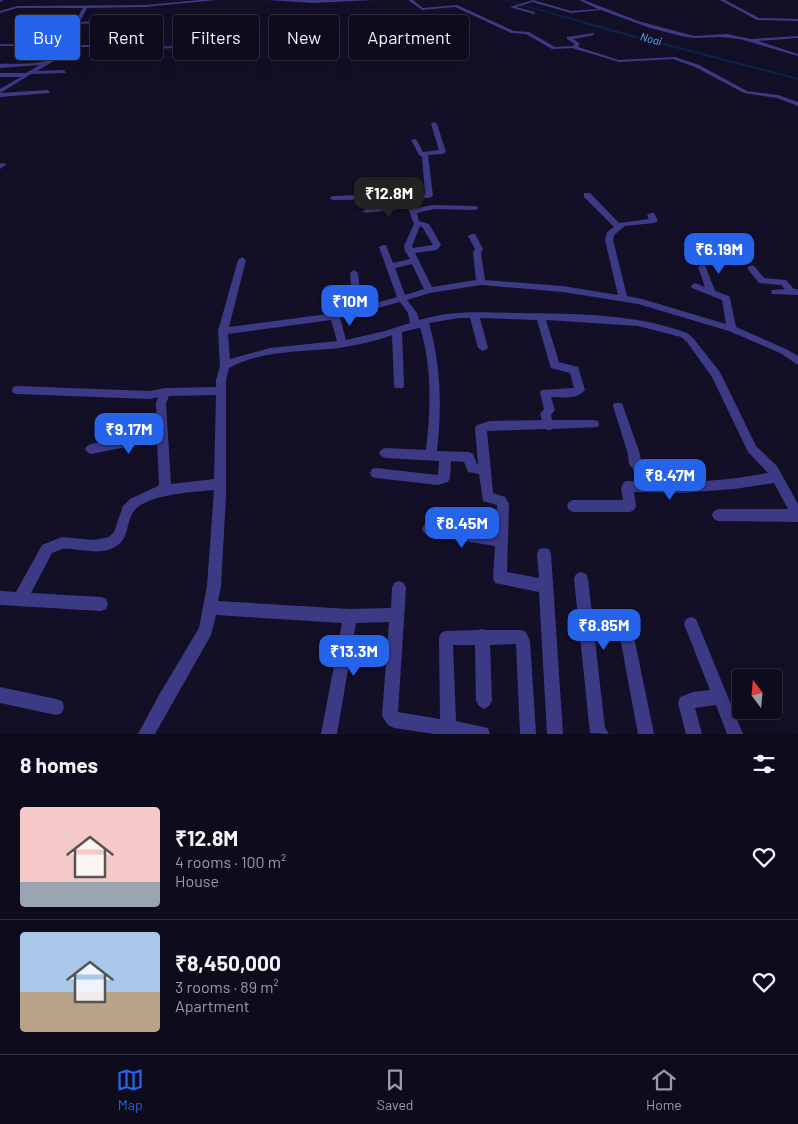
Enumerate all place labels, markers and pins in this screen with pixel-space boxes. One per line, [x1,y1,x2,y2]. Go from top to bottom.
pin: ₹12.8M [348,176,430,219]
pin: ₹6.19M [678,232,760,275]
pin: ₹10M [320,284,380,327]
pin: ₹9.17M [88,412,170,455]
pin: ₹8.47M [629,458,711,501]
pin: ₹8.45M [421,506,503,549]
pin: ₹8.85M [563,608,645,651]
pin: ₹13.3M [313,634,395,677]

